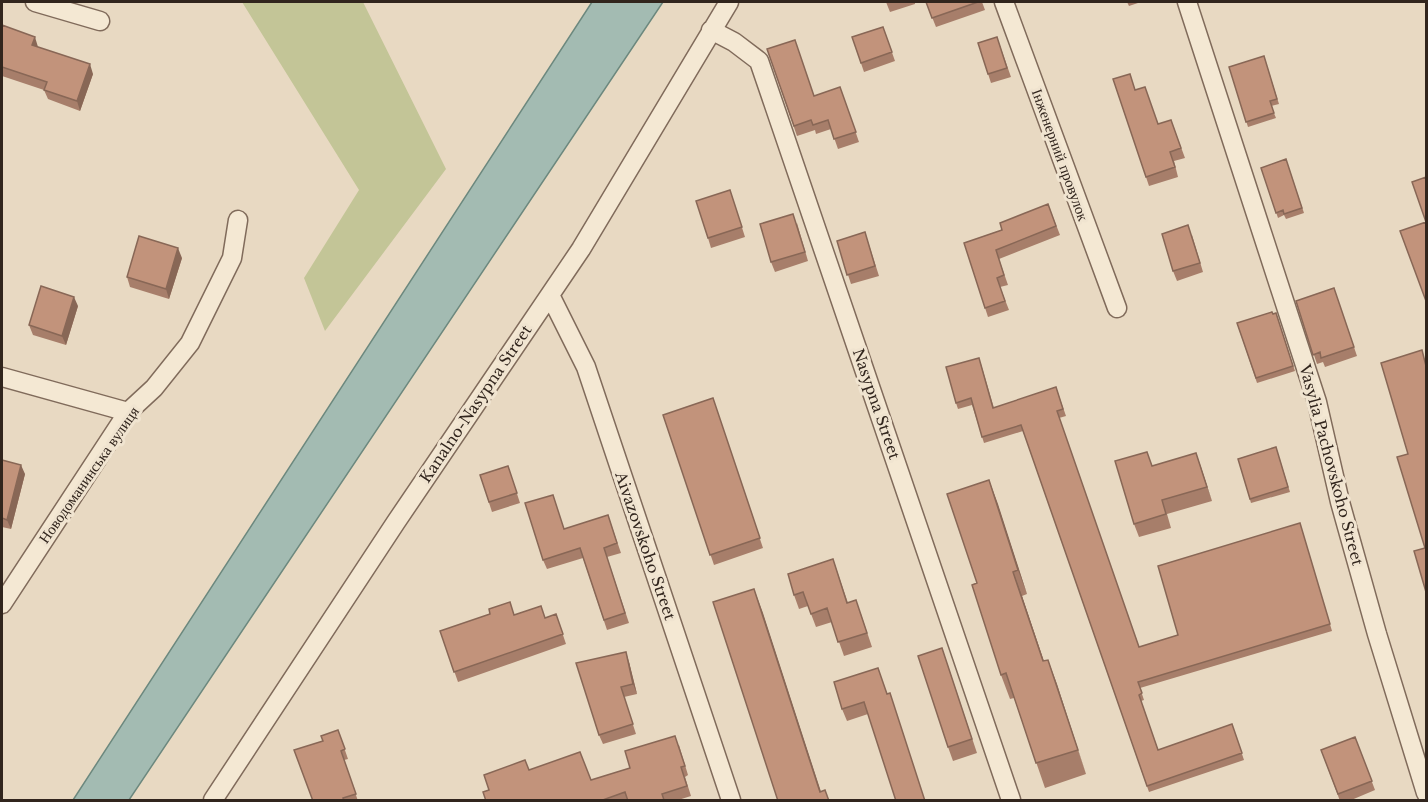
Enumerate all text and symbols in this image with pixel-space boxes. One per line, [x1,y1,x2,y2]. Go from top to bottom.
street label: Інженерний провулок [1028,86,1093,224]
street label: Kanalno-Nasypna Street [416,321,536,486]
street label: Nasypna Street [849,346,904,462]
street label: Vasylia Pachovskoho Street [1295,361,1368,568]
street label: Новодоманинська вулиця [34,403,143,547]
street label: Aivazovskoho Street [611,468,680,623]

